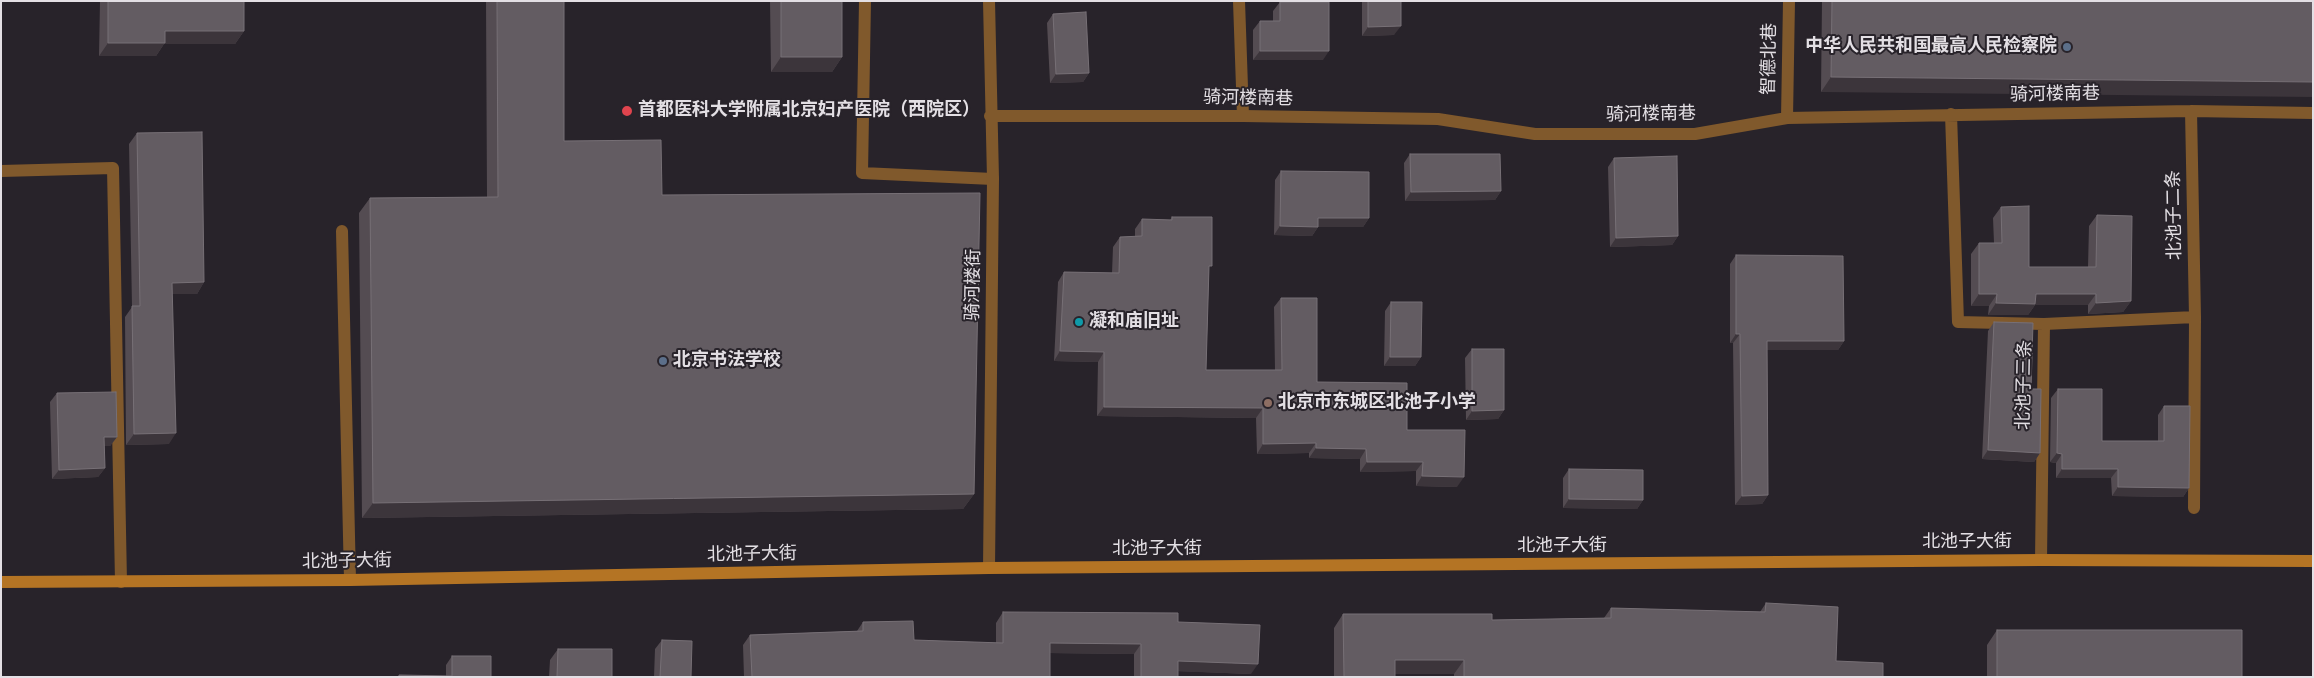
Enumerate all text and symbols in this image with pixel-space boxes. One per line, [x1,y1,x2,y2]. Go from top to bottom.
street label: 智德北巷 [1759,23,1781,95]
place label: 中华人民共和国最高人民检察院 [1805,36,2057,58]
marker: 中华人民共和国最高人民检察院 [2061,41,2073,53]
street label: 骑河楼南巷 [2010,83,2100,107]
street label: 骑河楼南巷 [1203,87,1293,111]
place label: 首都医科大学附属北京妇产医院（西院区） [638,100,980,122]
street label: 骑河楼南巷 [1606,103,1696,127]
marker: 首都医科大学附属北京妇产医院（西院区） [620,104,634,118]
street label: 北池子二条 [2163,170,2187,260]
street label: 骑河楼街 [963,249,985,321]
place label: 凝和庙旧址 [1089,311,1179,333]
marker: 凝和庙旧址 [1073,316,1085,328]
street label: 北池子三条 [2013,340,2037,430]
place label: 北京书法学校 [673,350,781,372]
marker: 北京书法学校 [657,355,669,367]
place label: 北京市东城区北池子小学 [1278,392,1476,414]
marker: 北京市东城区北池子小学 [1262,397,1274,409]
street label: 北池子大街 [1922,532,2012,554]
street label: 北池子大街 [1517,536,1607,558]
street label: 北池子大街 [1112,539,1202,561]
street label: 北池子大街 [707,543,797,567]
street label: 北池子大街 [302,550,392,574]

